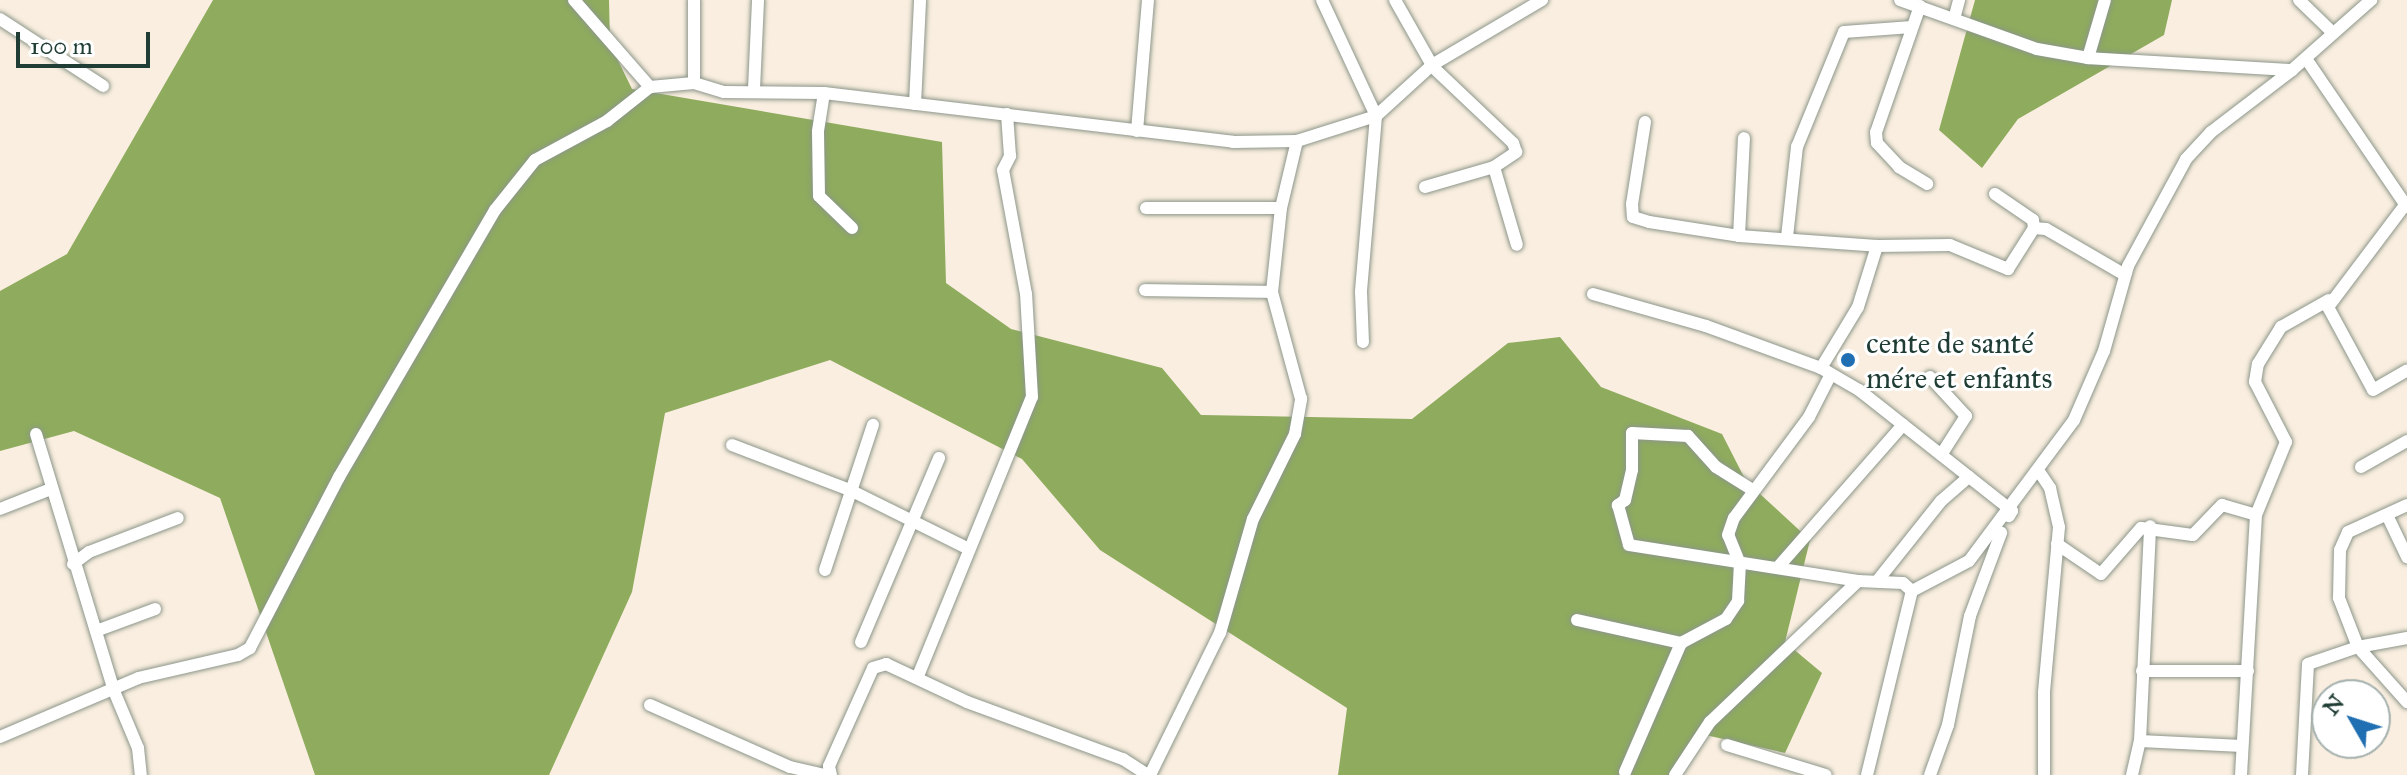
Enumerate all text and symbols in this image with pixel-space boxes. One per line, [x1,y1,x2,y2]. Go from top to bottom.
scale bar [20,16,154,66]
text: 100 m [30,31,93,61]
place label: cente de santé mére et enfants [1866,325,2052,396]
marker: cente de santé mére et enfants [1837,349,1859,371]
north arrow [2311,679,2391,759]
text: N [2317,689,2350,721]

